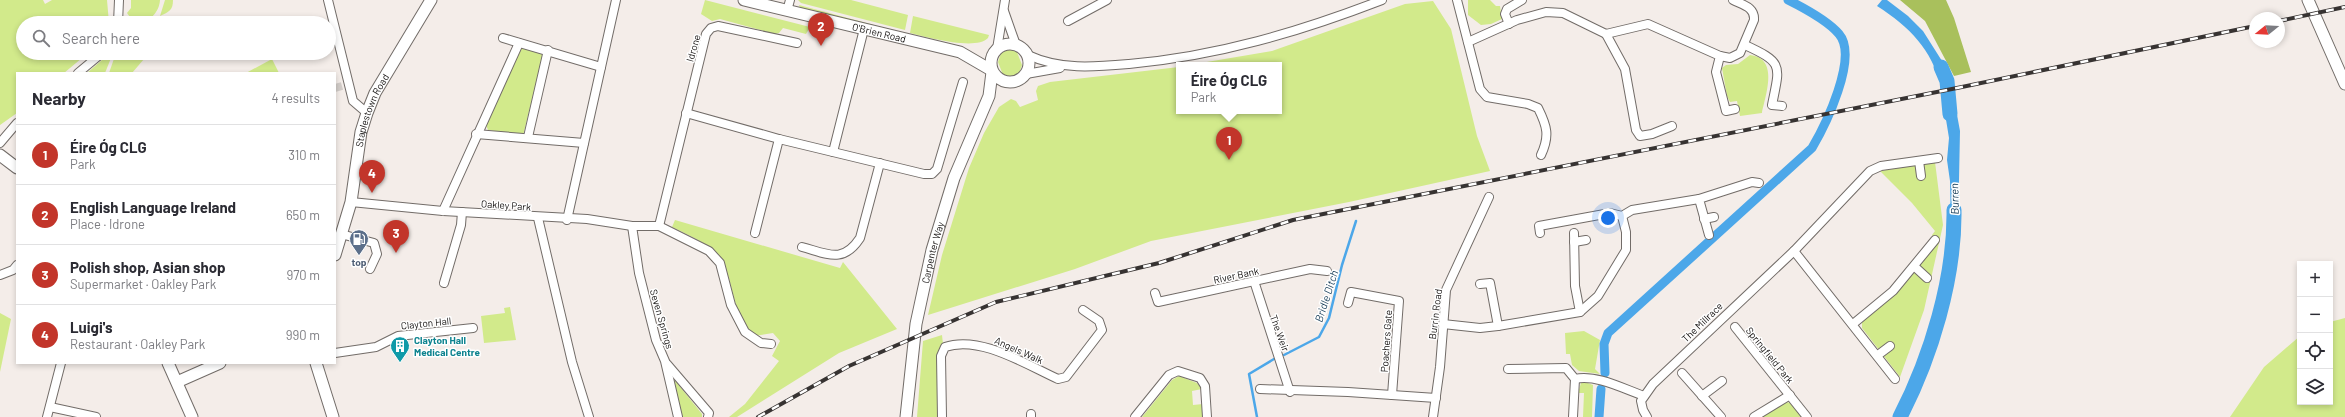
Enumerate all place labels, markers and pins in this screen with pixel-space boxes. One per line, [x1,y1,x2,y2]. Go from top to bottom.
pin: 2 [808,13,834,46]
pin: 1 [1216,127,1242,160]
pin: 4 [359,160,385,193]
pin: 3 [383,220,409,253]
fuel station icon: top [348,228,370,256]
place label: top [352,256,367,268]
place label: Clayton Hall Medical Centre [414,334,480,358]
building icon: Clayton Hall Medical Centre [389,335,411,363]

